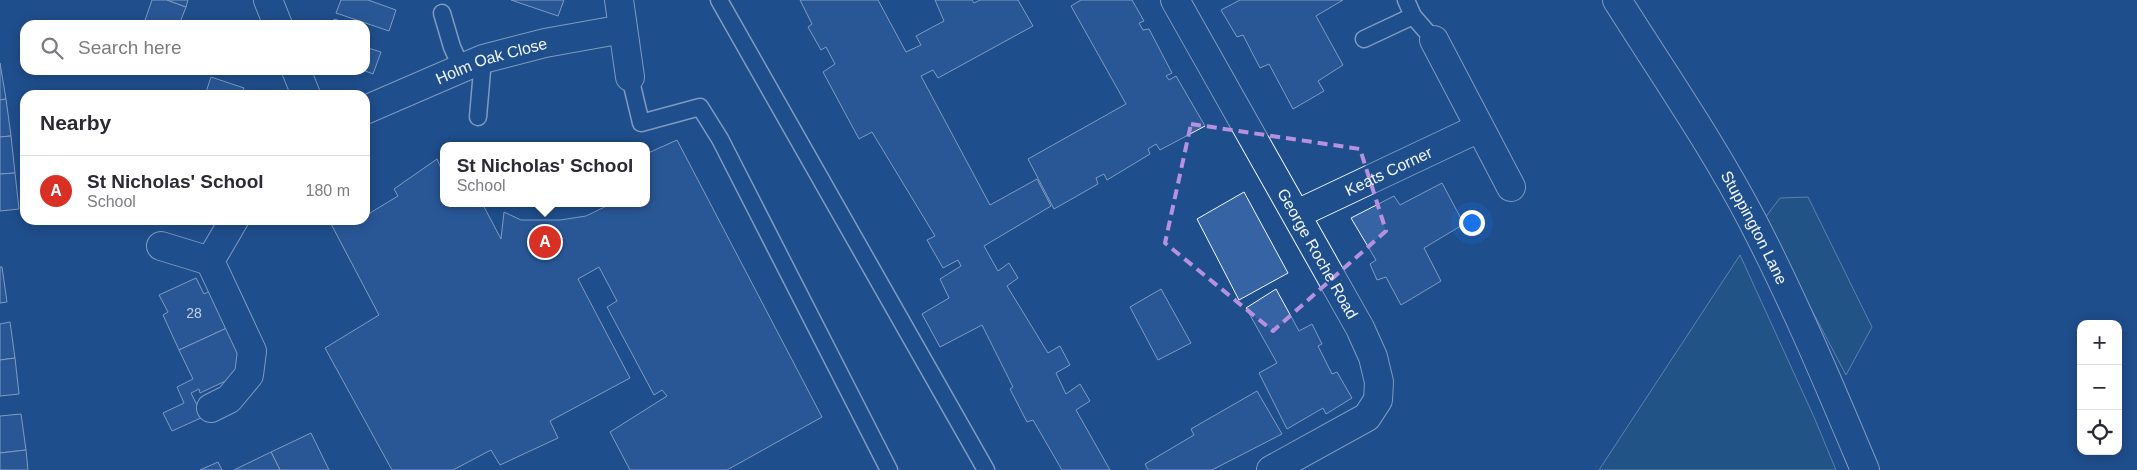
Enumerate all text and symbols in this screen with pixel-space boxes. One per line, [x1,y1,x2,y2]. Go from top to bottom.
search box [20,20,370,75]
icon: search [38,34,66,62]
street label: Holm Oak Close [433,34,549,87]
text: Search here [78,37,182,58]
text: Nearby [40,111,111,134]
popup [440,142,650,207]
street label: Keats Corner [1342,143,1435,199]
text: St Nicholas' School [457,155,633,176]
street label: Stuppington Lane [1718,168,1791,287]
text: St Nicholas' School [87,171,264,192]
text: School [457,177,506,194]
text: A [50,182,62,199]
text: 180 m [306,182,350,199]
street label: George Roche Road [1274,185,1361,322]
text: School [87,193,136,210]
your location [1459,210,1485,236]
pin: A [529,223,561,261]
house number: 28 [186,305,202,321]
map controls [2077,320,2122,455]
button: + [2077,320,2122,365]
button: − [2077,365,2122,410]
button: locate [2077,410,2122,455]

